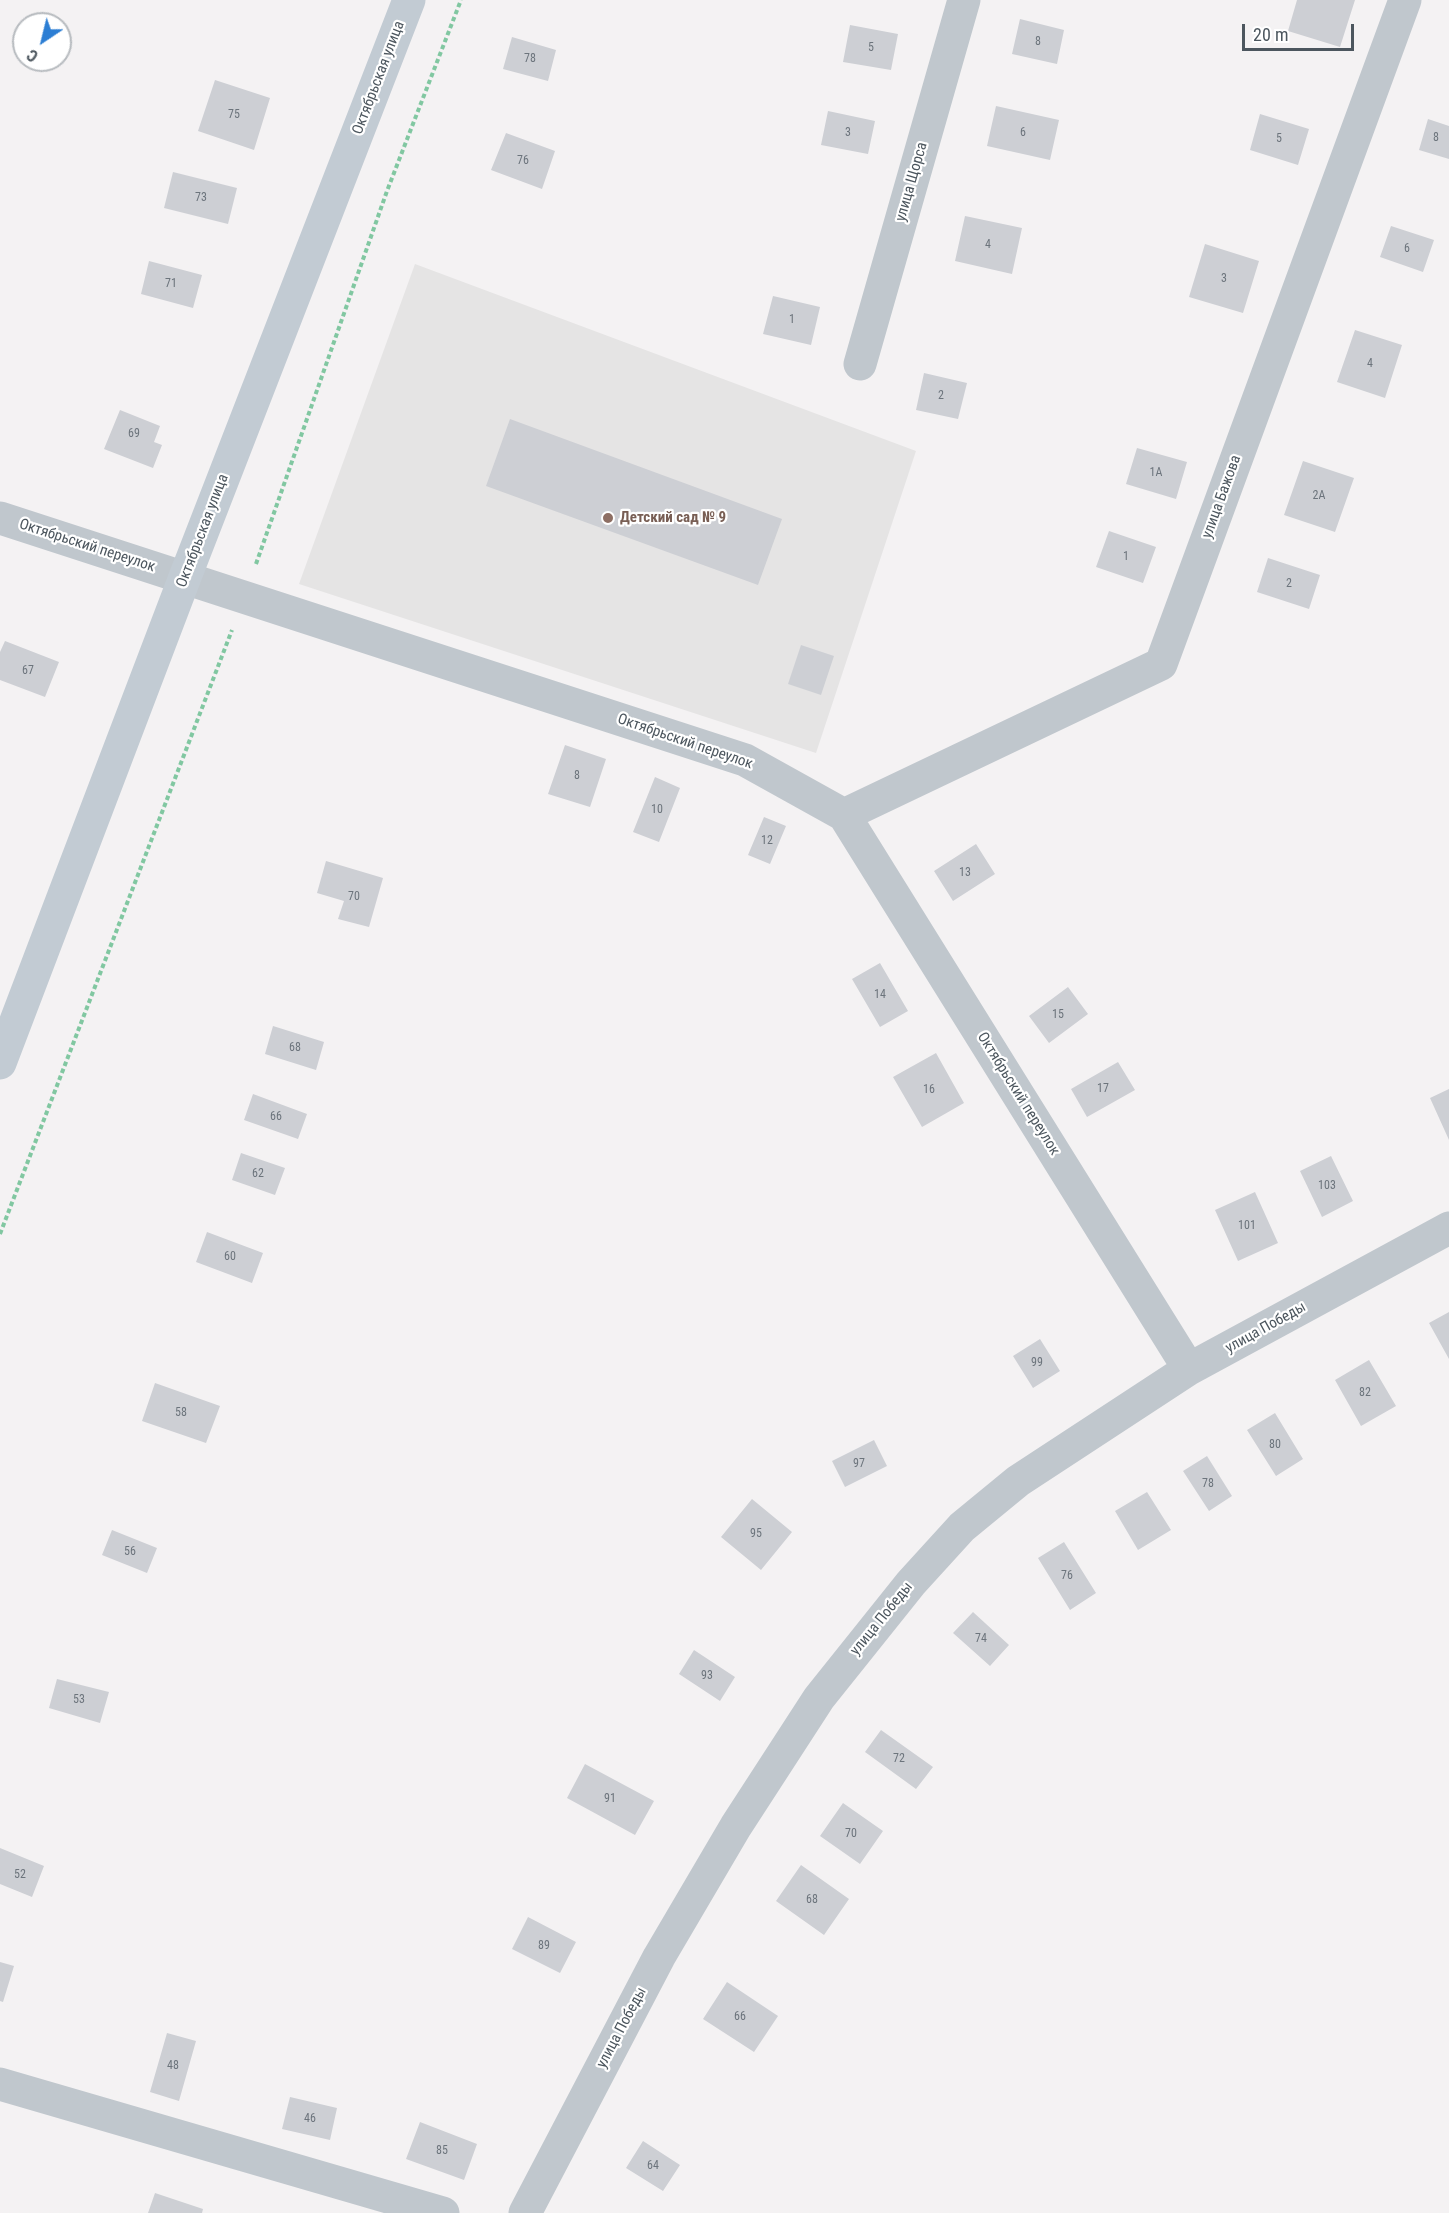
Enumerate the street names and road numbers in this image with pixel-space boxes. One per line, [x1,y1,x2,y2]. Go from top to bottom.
street label: Октябрьская улица [349,19,409,137]
street label: улица Щорса [892,140,932,224]
street label: улица Бажова [1199,453,1245,541]
street label: Октябрьская улица [173,472,233,590]
street label: Октябрьский переулок [17,516,157,576]
street label: Октябрьский переулок [615,710,755,774]
street label: Октябрьский переулок [973,1029,1063,1159]
street label: улица Победы [1223,1299,1309,1357]
street label: улица Победы [847,1579,917,1659]
street label: улица Победы [593,1984,651,2072]

